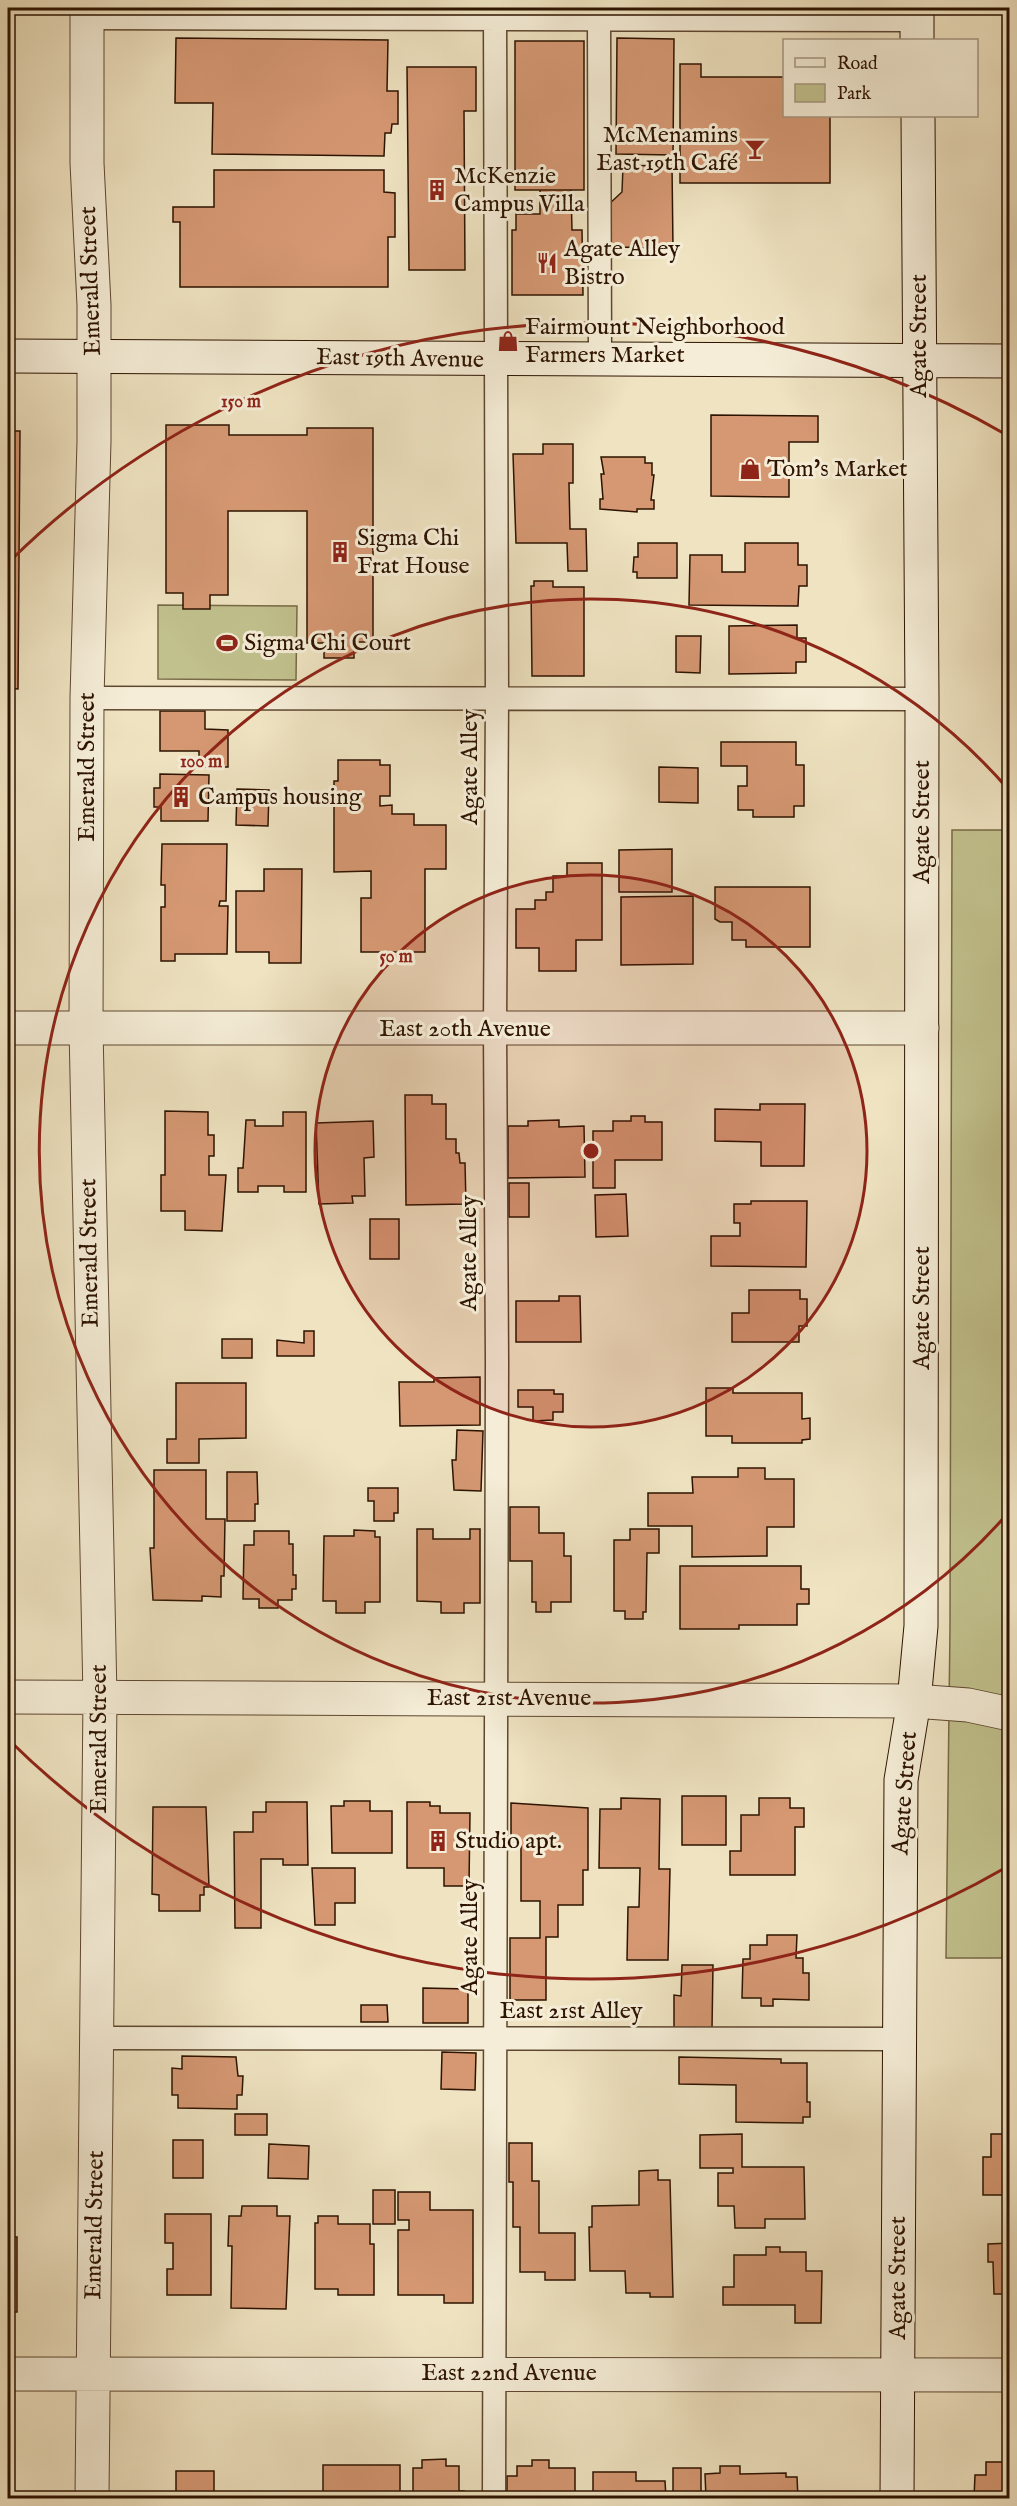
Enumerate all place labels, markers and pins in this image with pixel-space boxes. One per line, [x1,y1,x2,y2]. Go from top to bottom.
place label: McMenamins East 19th Café [596,120,738,179]
bar icon: McMenamins East 19th Café [743,137,767,161]
place label: McKenzie Campus Villa [454,161,585,220]
building icon: McKenzie Campus Villa [425,178,449,202]
place label: Agate Alley Bistro [563,234,680,293]
restaurant icon: Agate Alley Bistro [535,251,559,275]
place label: Fairmount Neighborhood Farmers Market [525,312,785,371]
shop icon: Fairmount Neighborhood Farmers Market [496,329,520,353]
place label: Tom's Market [767,454,908,485]
shop icon: Tom's Market [738,457,762,481]
place label: Sigma Chi Frat House [357,523,470,582]
building icon: Sigma Chi Frat House [328,540,352,564]
place label: Sigma Chi Court [244,628,411,659]
sports icon: Sigma Chi Court [215,631,239,655]
place label: Campus housing [198,782,363,813]
building icon: Campus housing [169,785,193,809]
centre of rings [581,1141,601,1161]
place label: Studio apt. [455,1826,562,1857]
building icon: Studio apt. [426,1829,450,1853]

